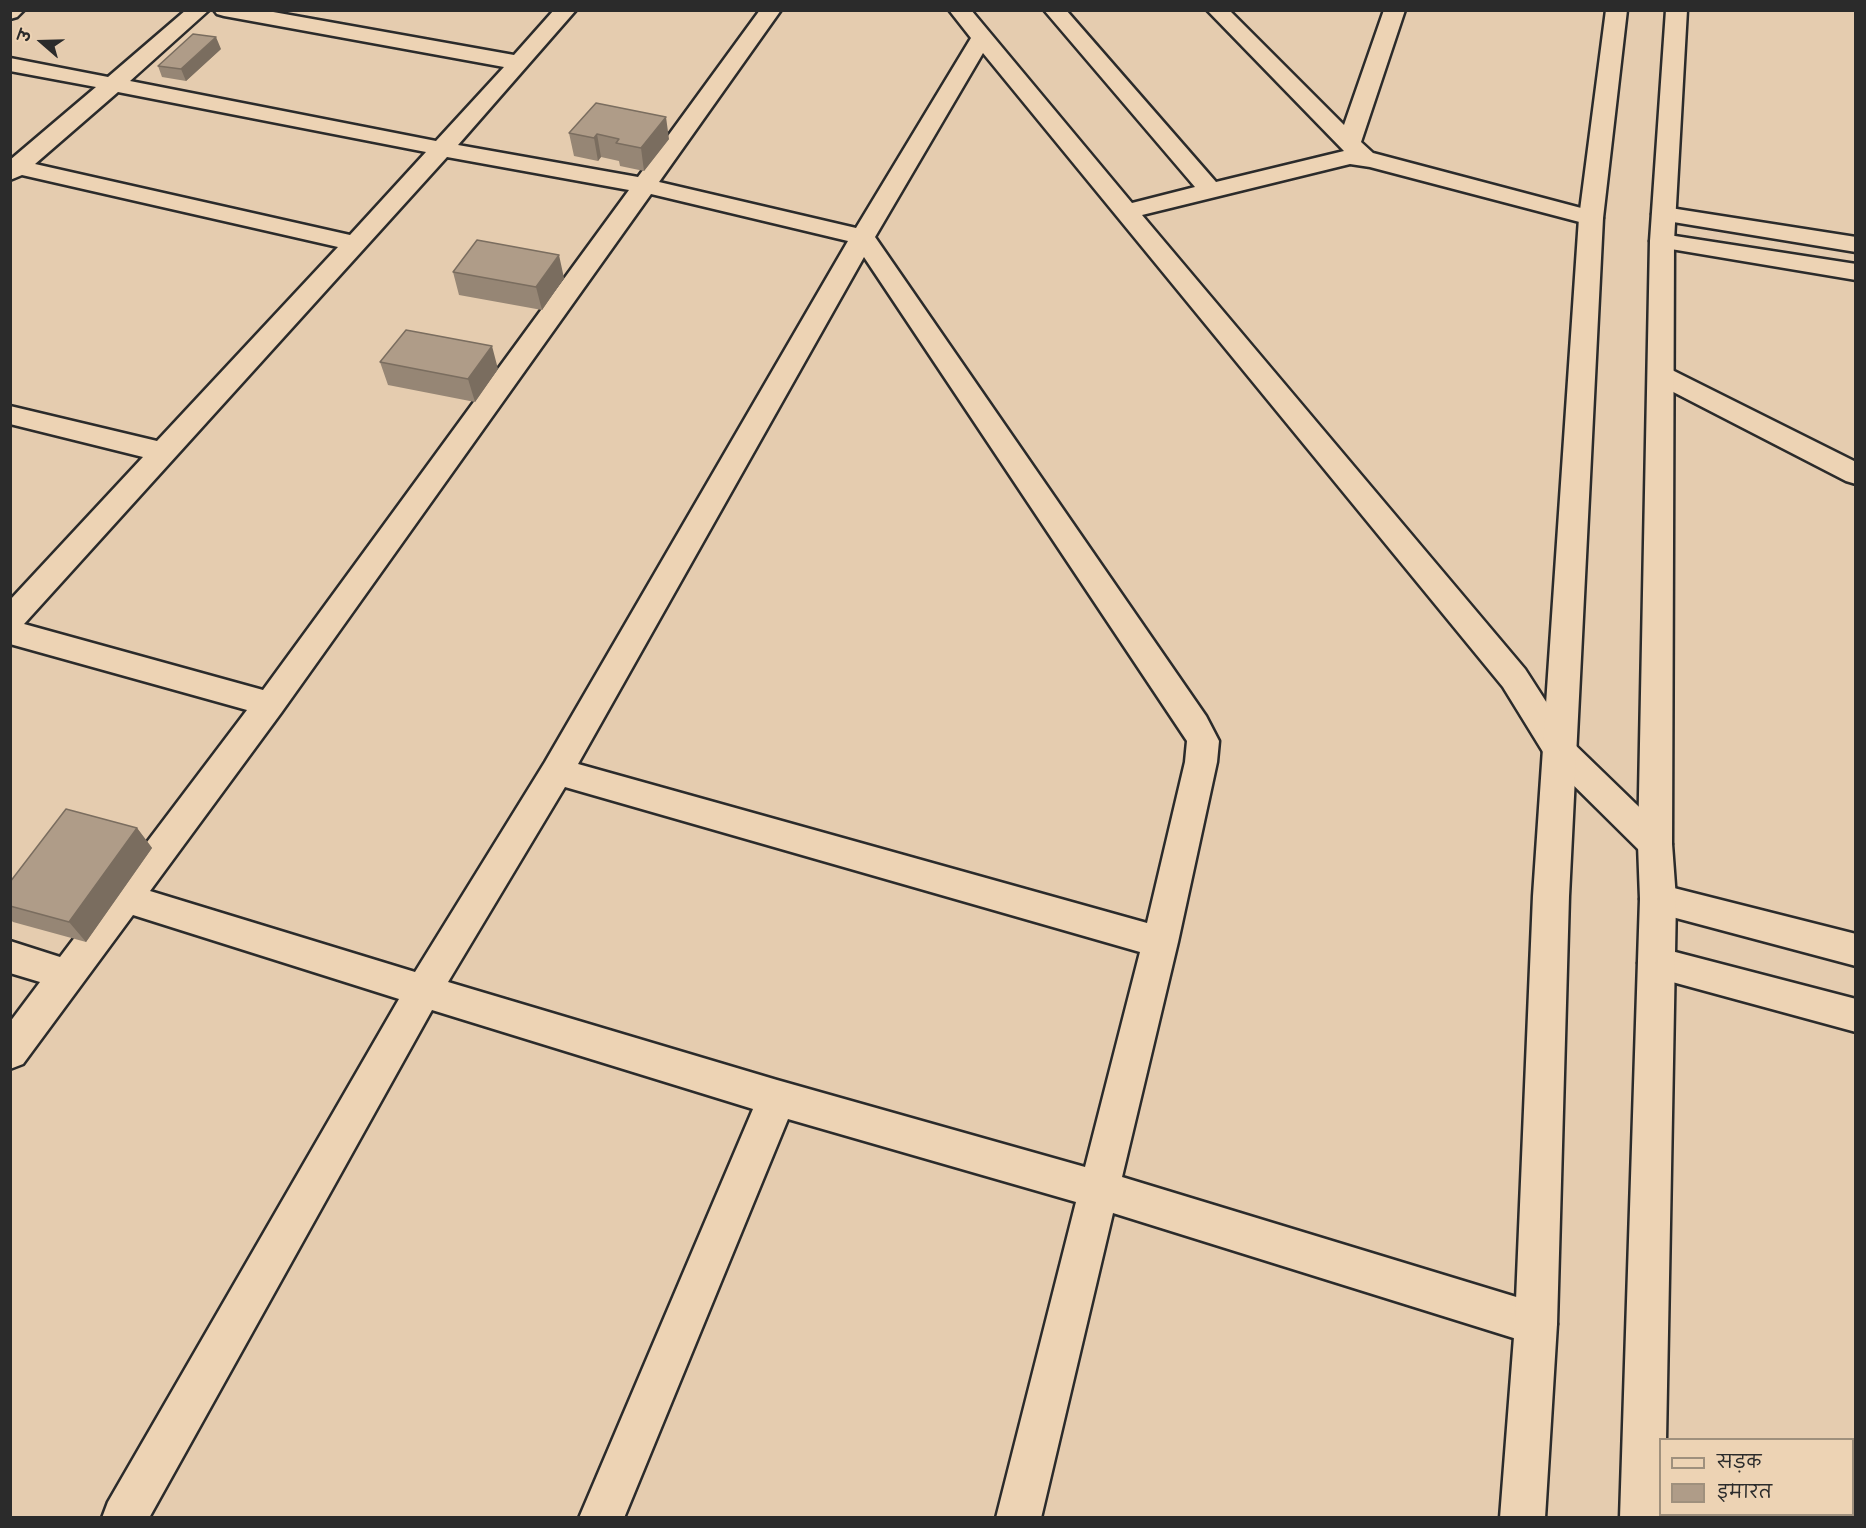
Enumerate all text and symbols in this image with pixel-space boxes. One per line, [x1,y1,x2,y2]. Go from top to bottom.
north arrow [12,12,72,72]
text: उ [14,27,36,44]
legend [1659,1438,1854,1516]
text: सड़क [1717,1451,1761,1473]
text: इमारत [1717,1481,1772,1503]

